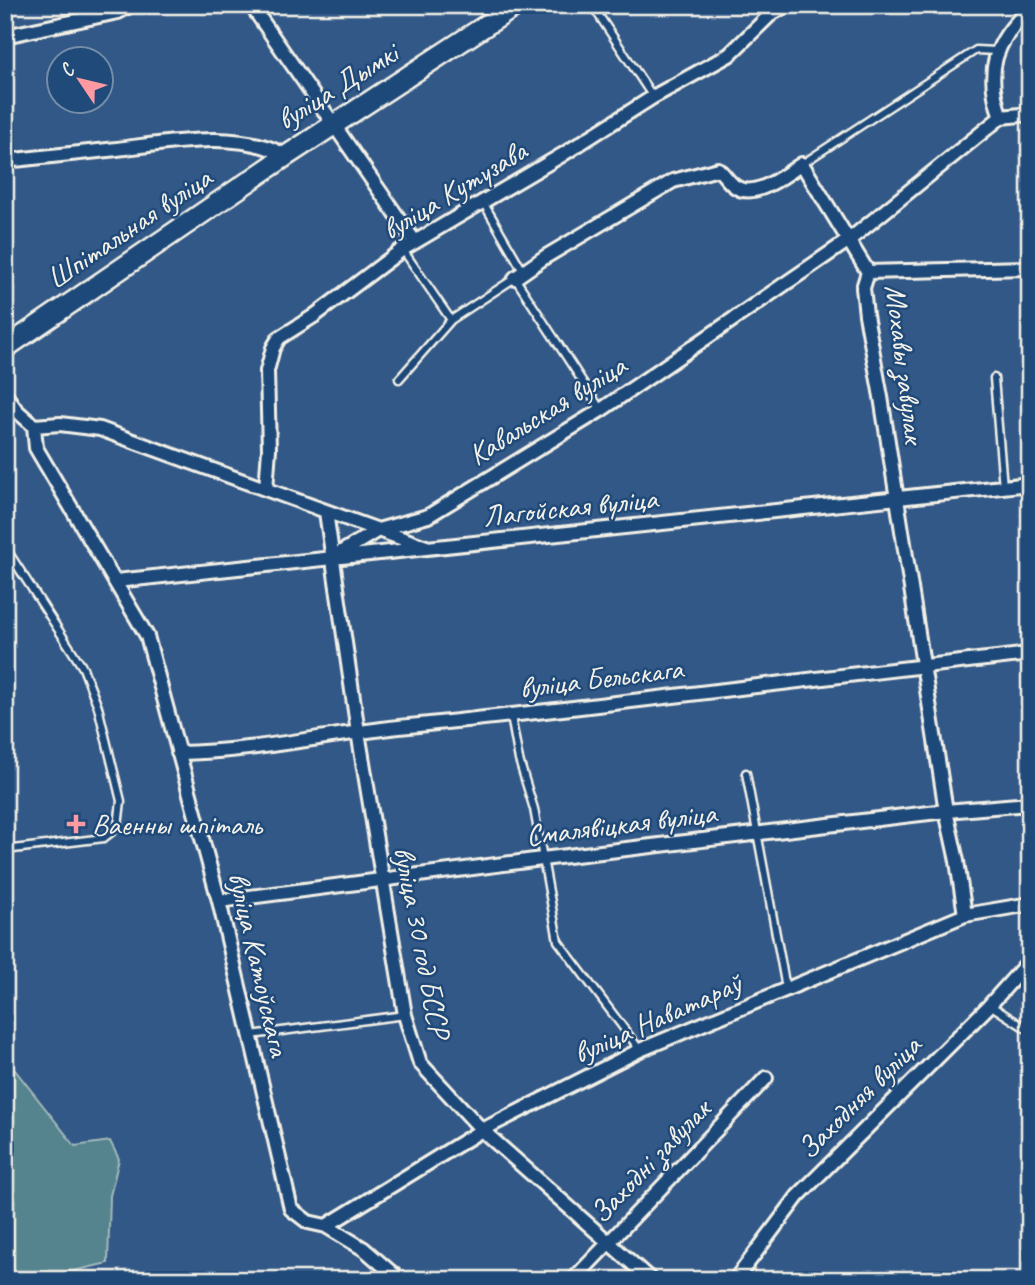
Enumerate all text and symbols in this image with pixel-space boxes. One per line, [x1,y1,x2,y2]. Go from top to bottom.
street label: вуліца Дымкі [269,32,408,138]
north arrow [46,46,116,116]
text: С [54,58,81,82]
street label: вуліца Кутузава [374,131,535,248]
street label: Шпітальная вуліца [39,158,220,297]
street label: Мохавы завулак [876,283,934,448]
street label: Кавальская вуліца [461,345,635,474]
street label: Лагойская вуліца [481,479,661,535]
street label: вуліца Бельскага [517,649,687,707]
street label: Смалявіцкая вуліца [524,793,720,855]
place label: Ваенны шпіталь [92,805,264,843]
marker: Ваенны шпіталь [66,814,86,834]
street label: вуліца 30 год БССР [385,843,460,1045]
street label: вуліца Катоўскага [219,868,299,1062]
street label: вуліца Наватараў [567,963,749,1072]
street label: Заходняя вуліца [789,1026,930,1167]
street label: Заходні завулак [581,1089,721,1231]

